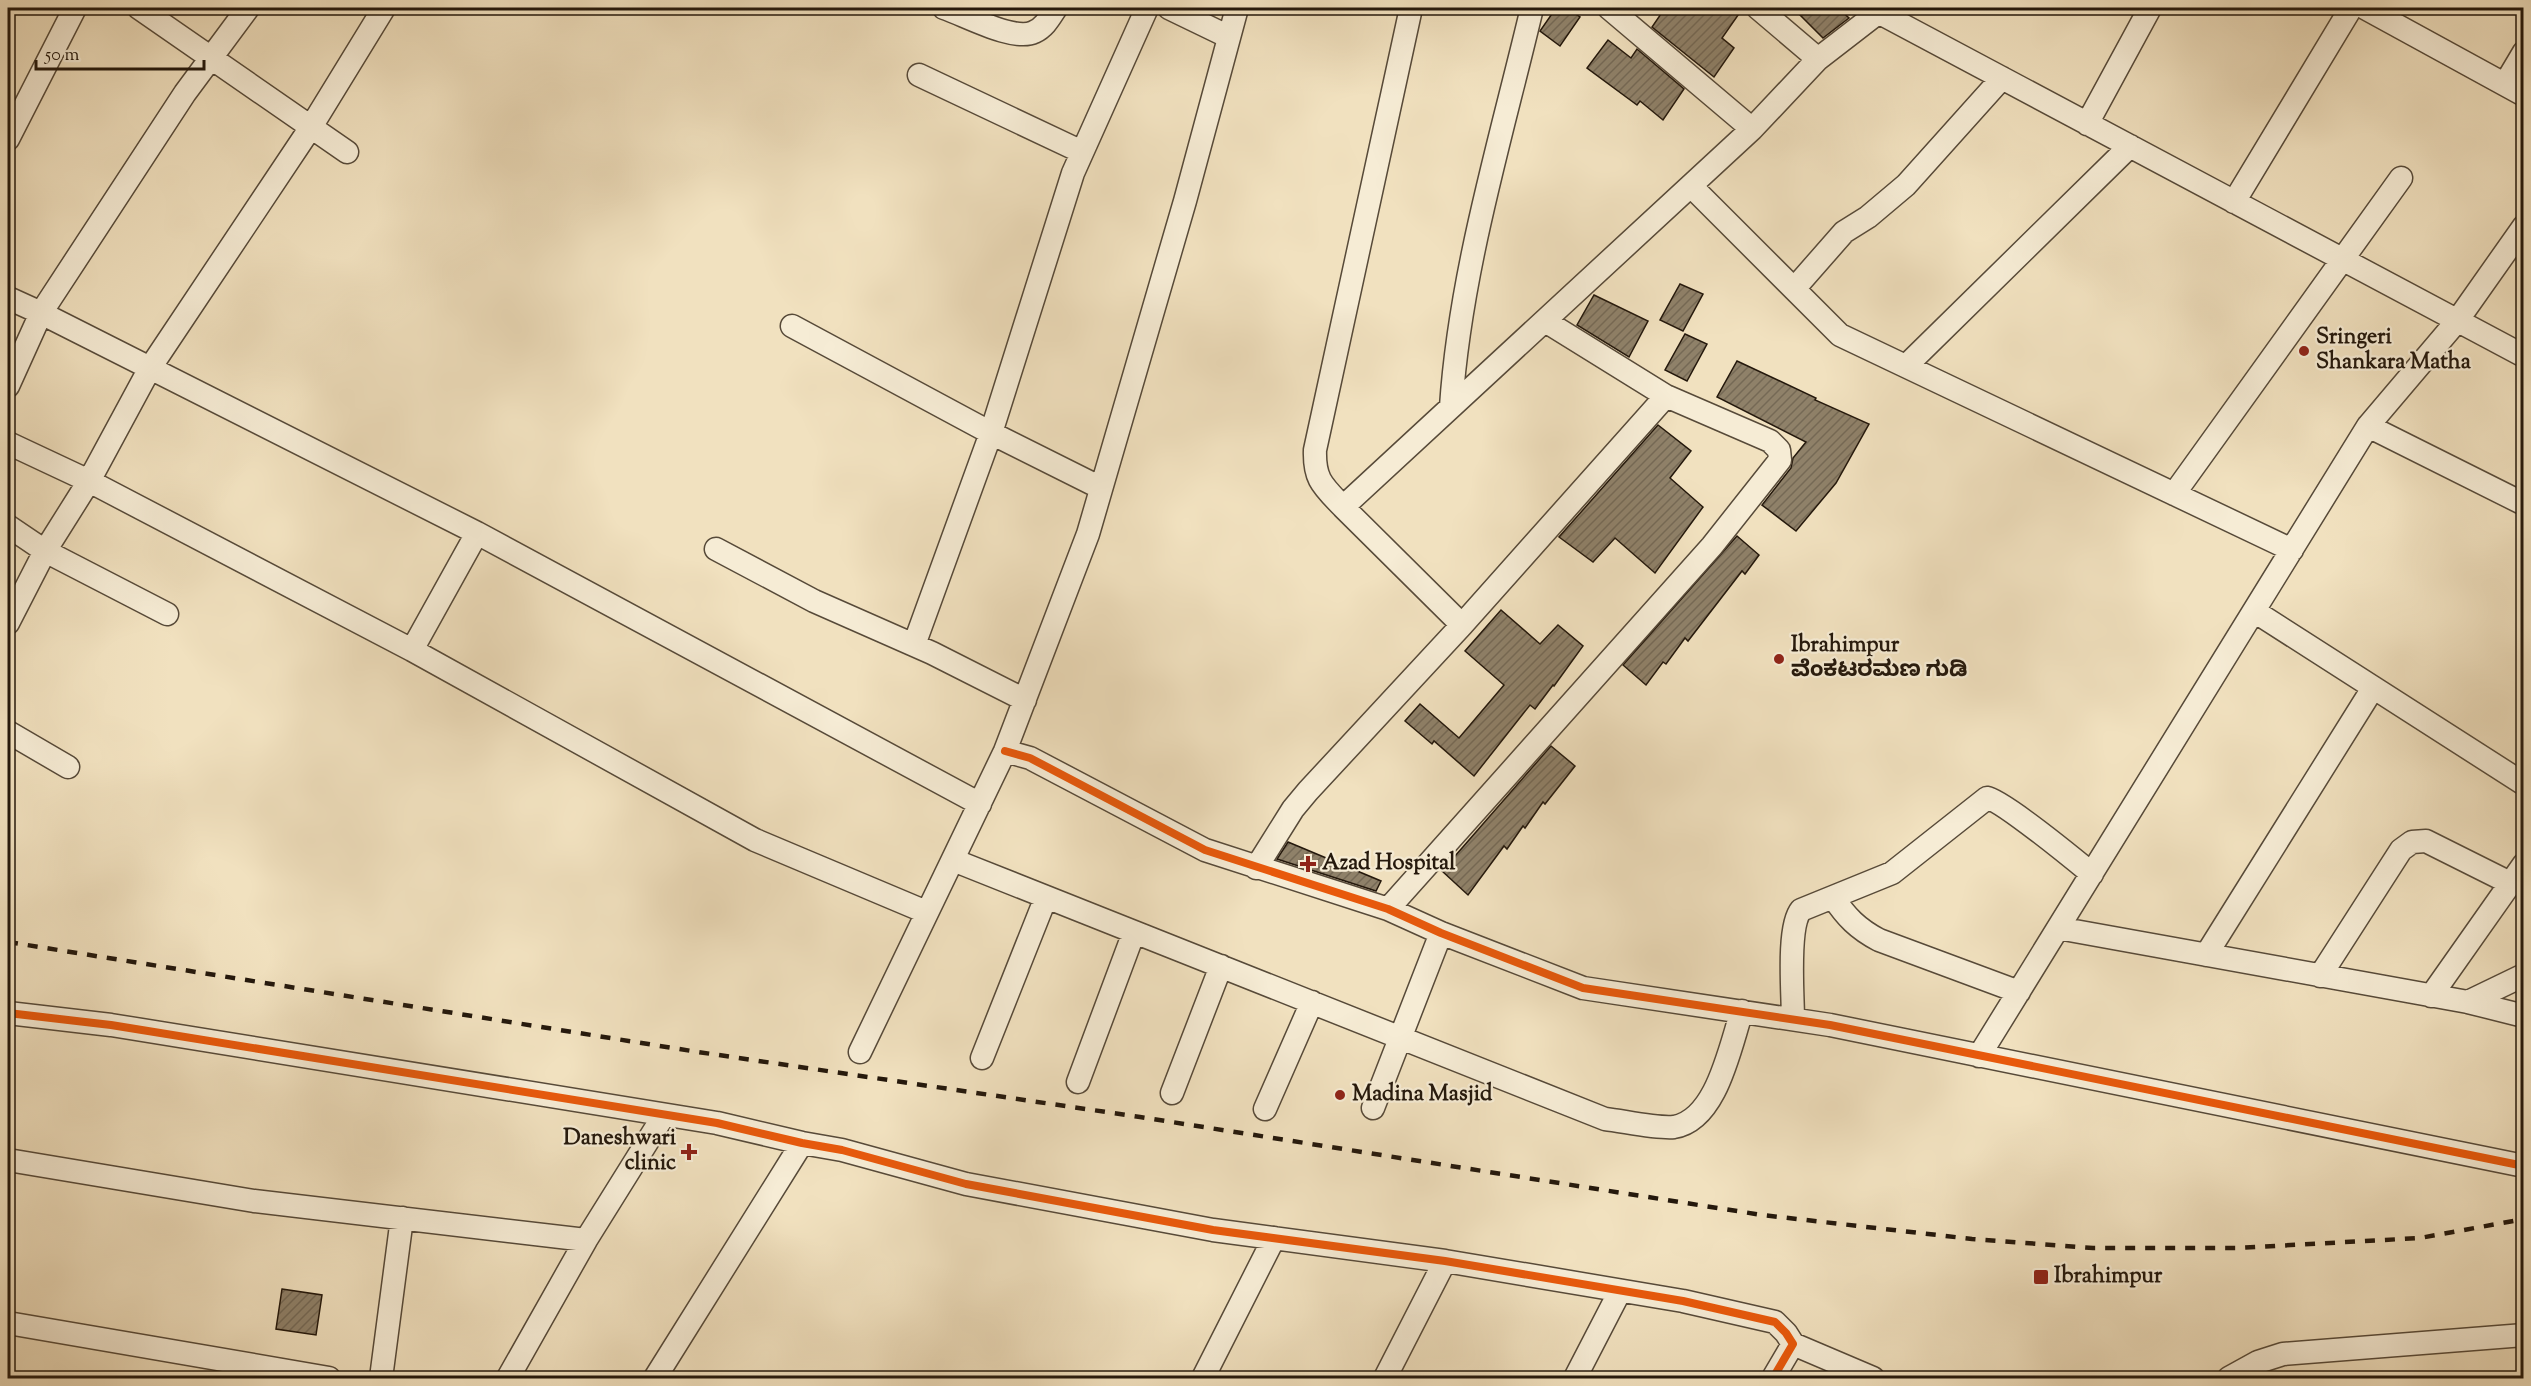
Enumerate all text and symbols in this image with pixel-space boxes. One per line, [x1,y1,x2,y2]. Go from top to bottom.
scale bar [36,33,204,71]
text: 50 m [44,43,80,69]
place label: Sringeri Shankara Matha [2316,322,2472,379]
marker: Sringeri Shankara Matha [2297,344,2311,358]
place label: Ibrahimpur ವೆಂಕಟರಮಣ ಗುಡಿ [1791,630,1967,687]
marker: Ibrahimpur ವೆಂಕಟರಮಣ ಗುಡಿ [1772,652,1786,666]
place label: Azad Hospital [1322,848,1456,880]
marker: Azad Hospital [1299,855,1317,873]
place label: Madina Masjid [1352,1079,1493,1111]
marker: Madina Masjid [1333,1088,1347,1102]
place label: Daneshwari clinic [563,1123,677,1180]
marker: Daneshwari clinic [680,1143,698,1161]
place label: Ibrahimpur [2054,1261,2163,1293]
marker: Ibrahimpur [2032,1268,2050,1286]

